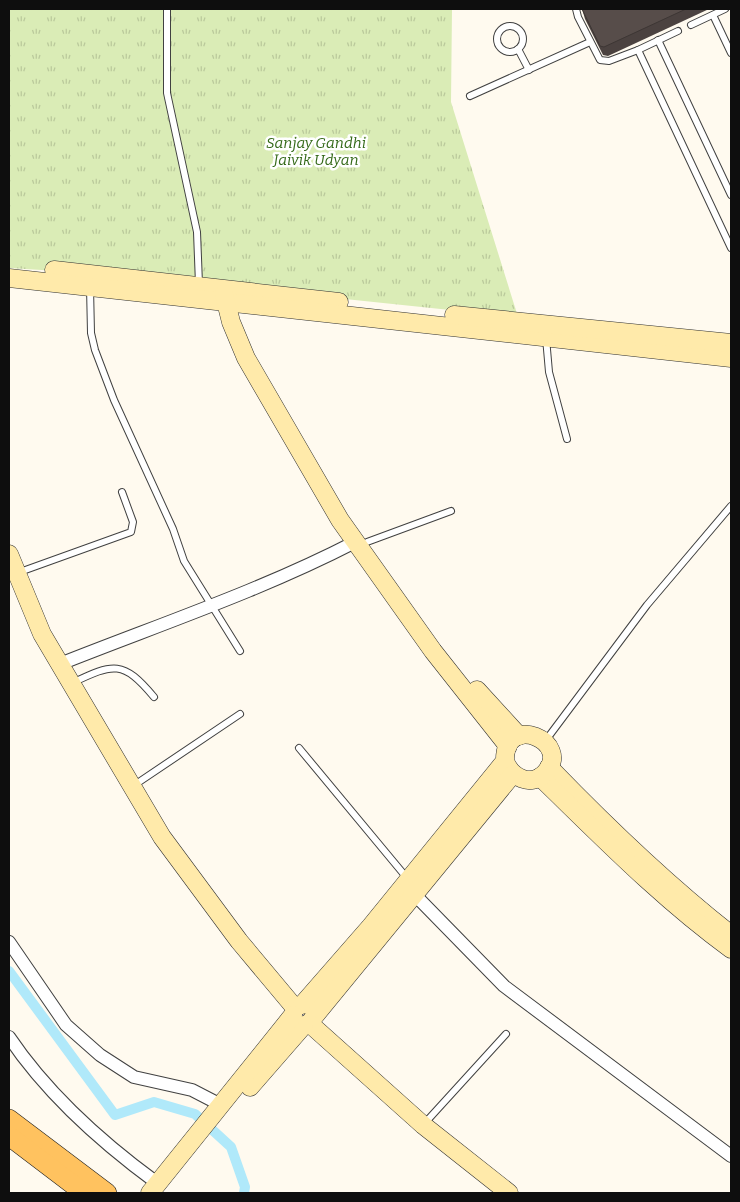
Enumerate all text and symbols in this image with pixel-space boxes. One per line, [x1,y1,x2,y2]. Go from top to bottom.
park label: Sanjay Gandhi Jaivik Udyan [266,134,366,169]

